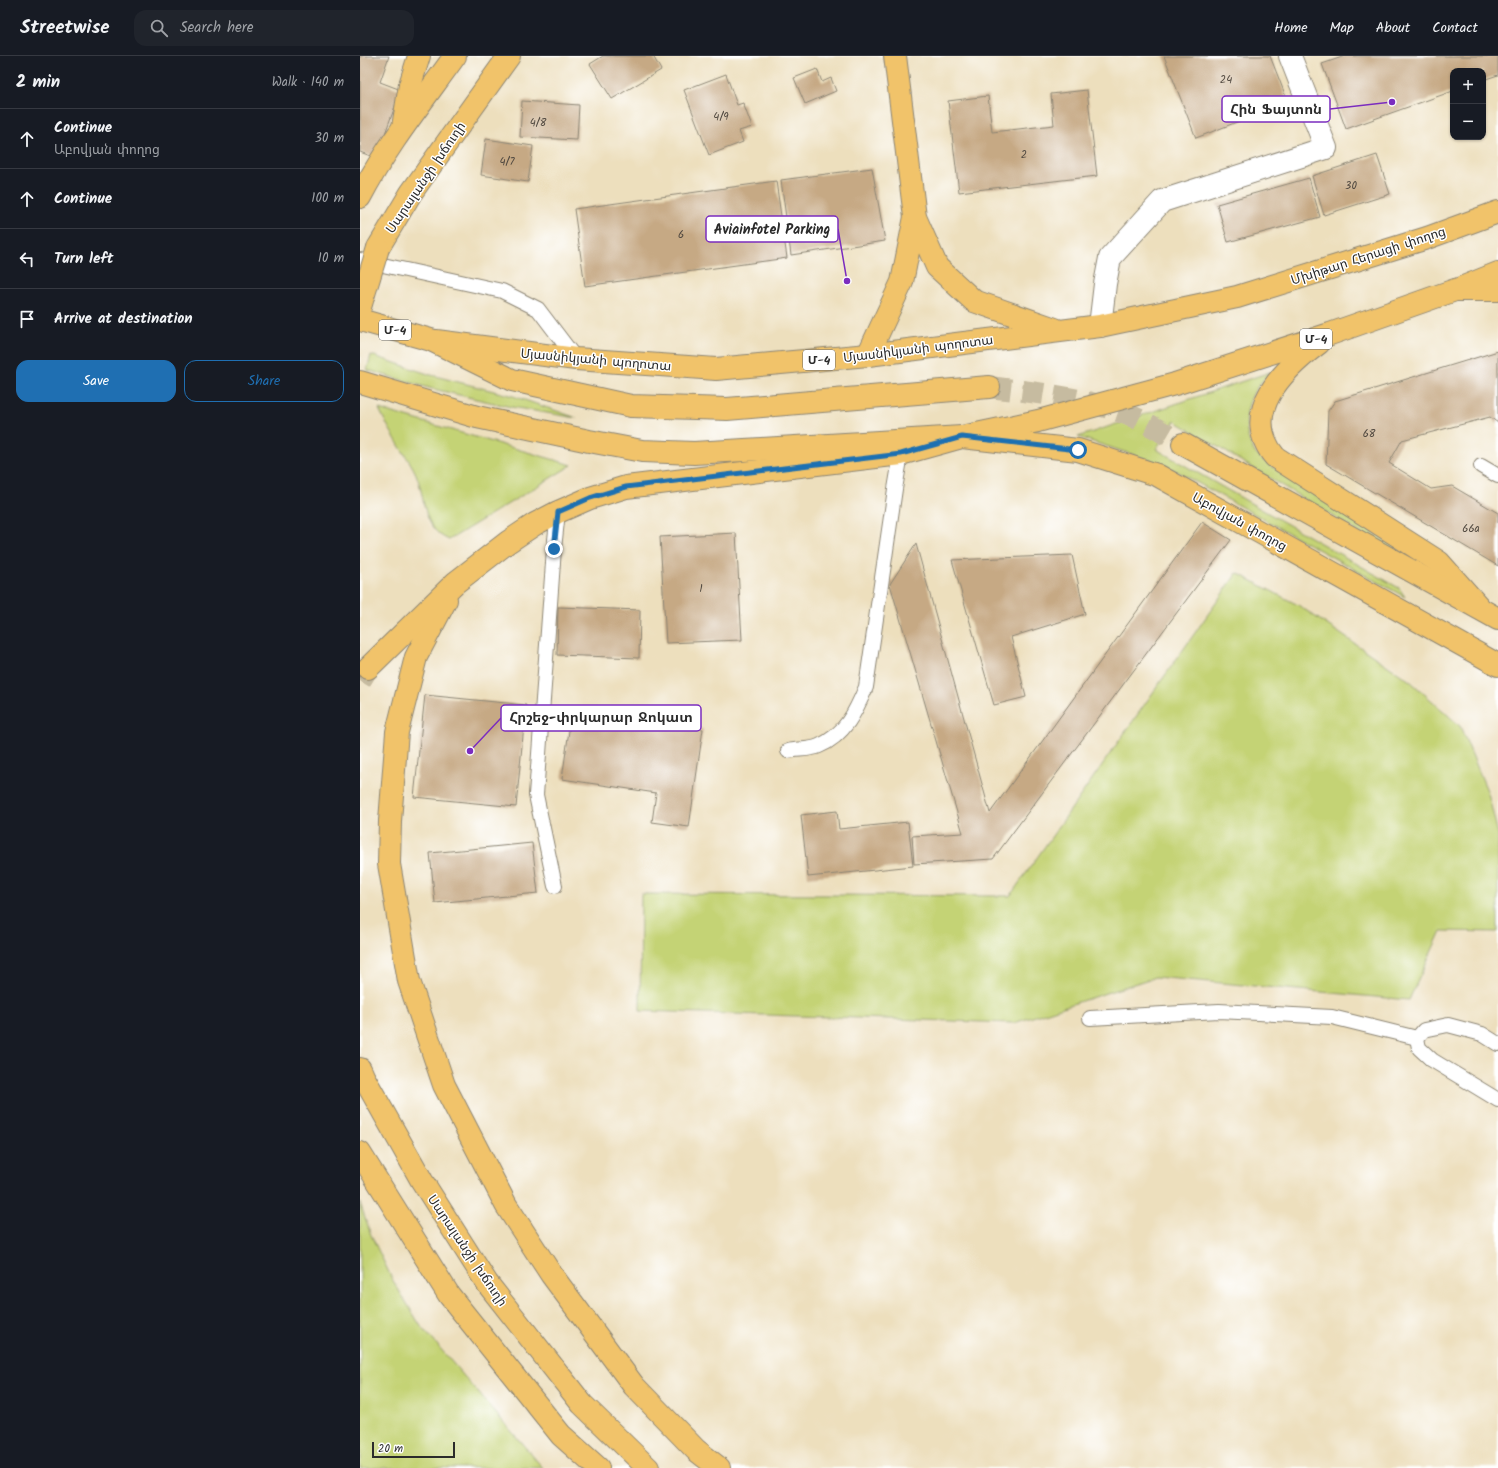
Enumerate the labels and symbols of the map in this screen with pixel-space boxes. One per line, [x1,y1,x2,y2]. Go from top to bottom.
house number: 24 [1220,71,1232,89]
callout: Հին Ֆայտոն [1222,96,1330,122]
text: Հին Ֆայտոն [1230,99,1322,121]
house number: 4/9 [713,108,729,126]
house number: 4/8 [530,114,547,132]
street label: Սարալանջի խճուղի [381,118,472,238]
house number: 2 [1021,146,1027,164]
house number: 4/7 [499,153,515,171]
house number: 30 [1345,177,1357,195]
callout: Aviainfotel Parking [706,216,838,242]
text: Aviainfotel Parking [714,219,831,241]
street label: Մխիթար Հերացի փողոց [1288,221,1449,291]
house number: 6 [678,226,684,244]
road number: Մ-4 [379,320,411,340]
road number: Մ-4 [1300,329,1332,349]
street label: Մյասնիկյանի պողոտա [842,330,994,369]
street label: Մյասնիկյանի պողոտա [520,343,672,378]
road number: Մ-4 [803,350,835,370]
house number: 68 [1363,425,1376,443]
route start [1069,441,1087,459]
street label: Աբովյան փողոց [1188,487,1291,557]
house number: 66a [1462,520,1480,538]
route end [545,540,563,558]
house number: 1 [699,580,703,598]
callout: Հրշեջ-փրկարար Ջոկատ [501,705,701,731]
text: Հրշեջ-փրկարար Ջոկատ [509,707,693,729]
street label: Սարալանջի խճուղի [421,1191,512,1311]
scale bar [372,1440,455,1459]

